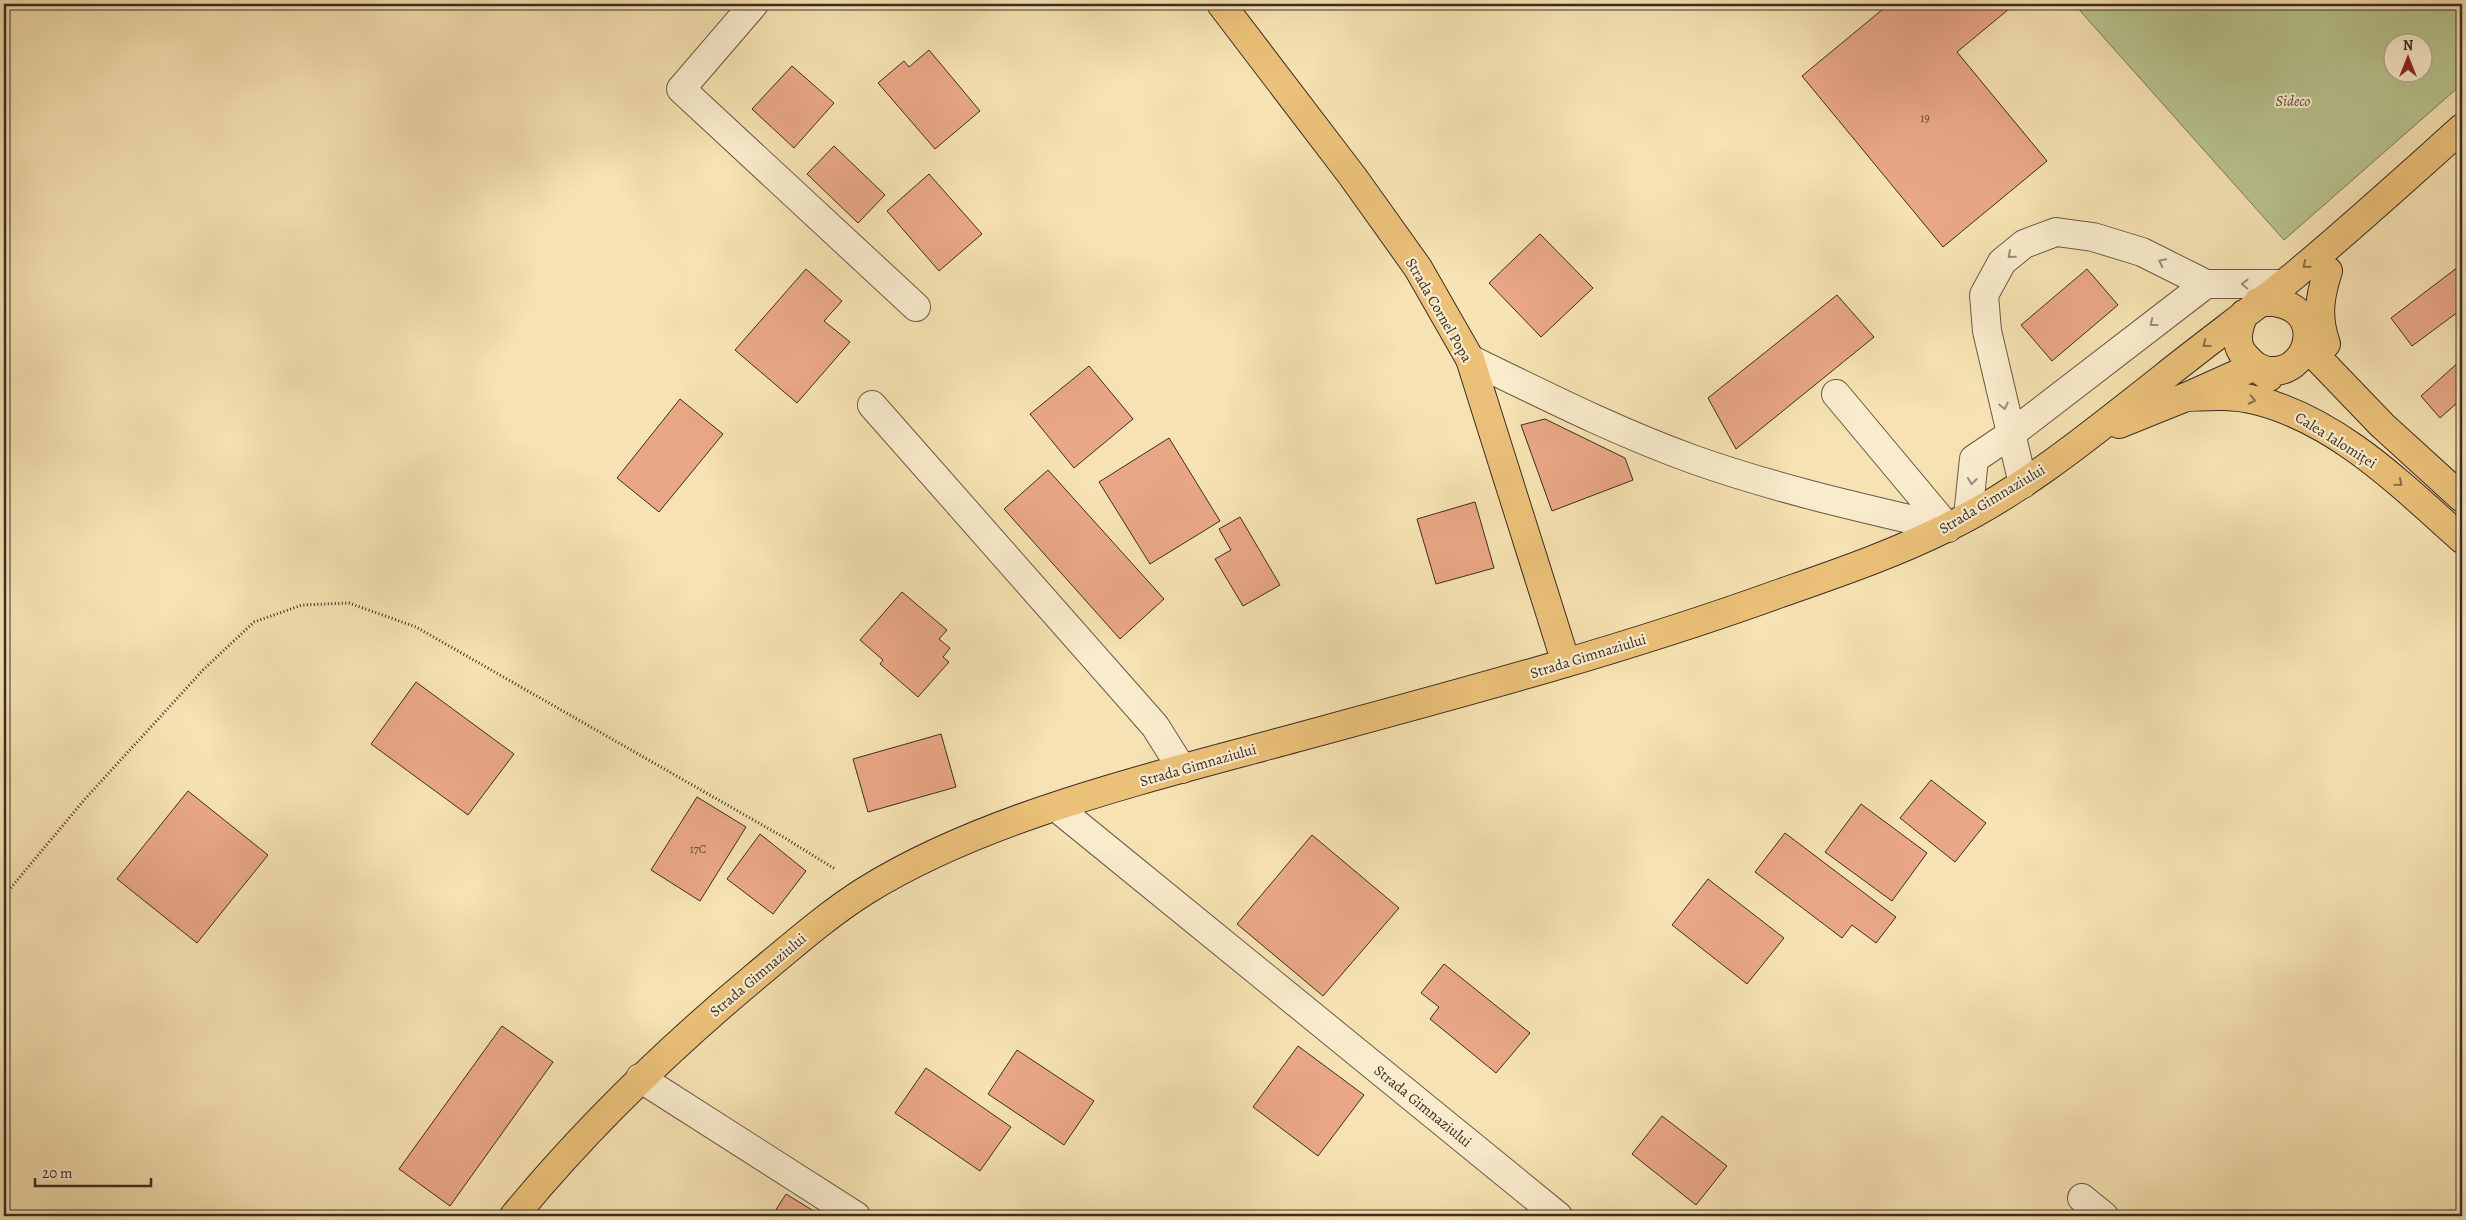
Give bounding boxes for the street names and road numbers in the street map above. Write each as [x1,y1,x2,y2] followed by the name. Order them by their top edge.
[1401,254,1477,366] street label: Strada Cornel Popa
[2291,407,2381,473] street label: Calea Ialomiței
[1935,459,2049,539] street label: Strada Gimnaziului
[1528,629,1648,683] street label: Strada Gimnaziului
[1137,739,1259,791] street label: Strada Gimnaziului
[705,929,811,1021] street label: Strada Gimnaziului
[1370,1060,1476,1152] street label: Strada Gimnaziului

